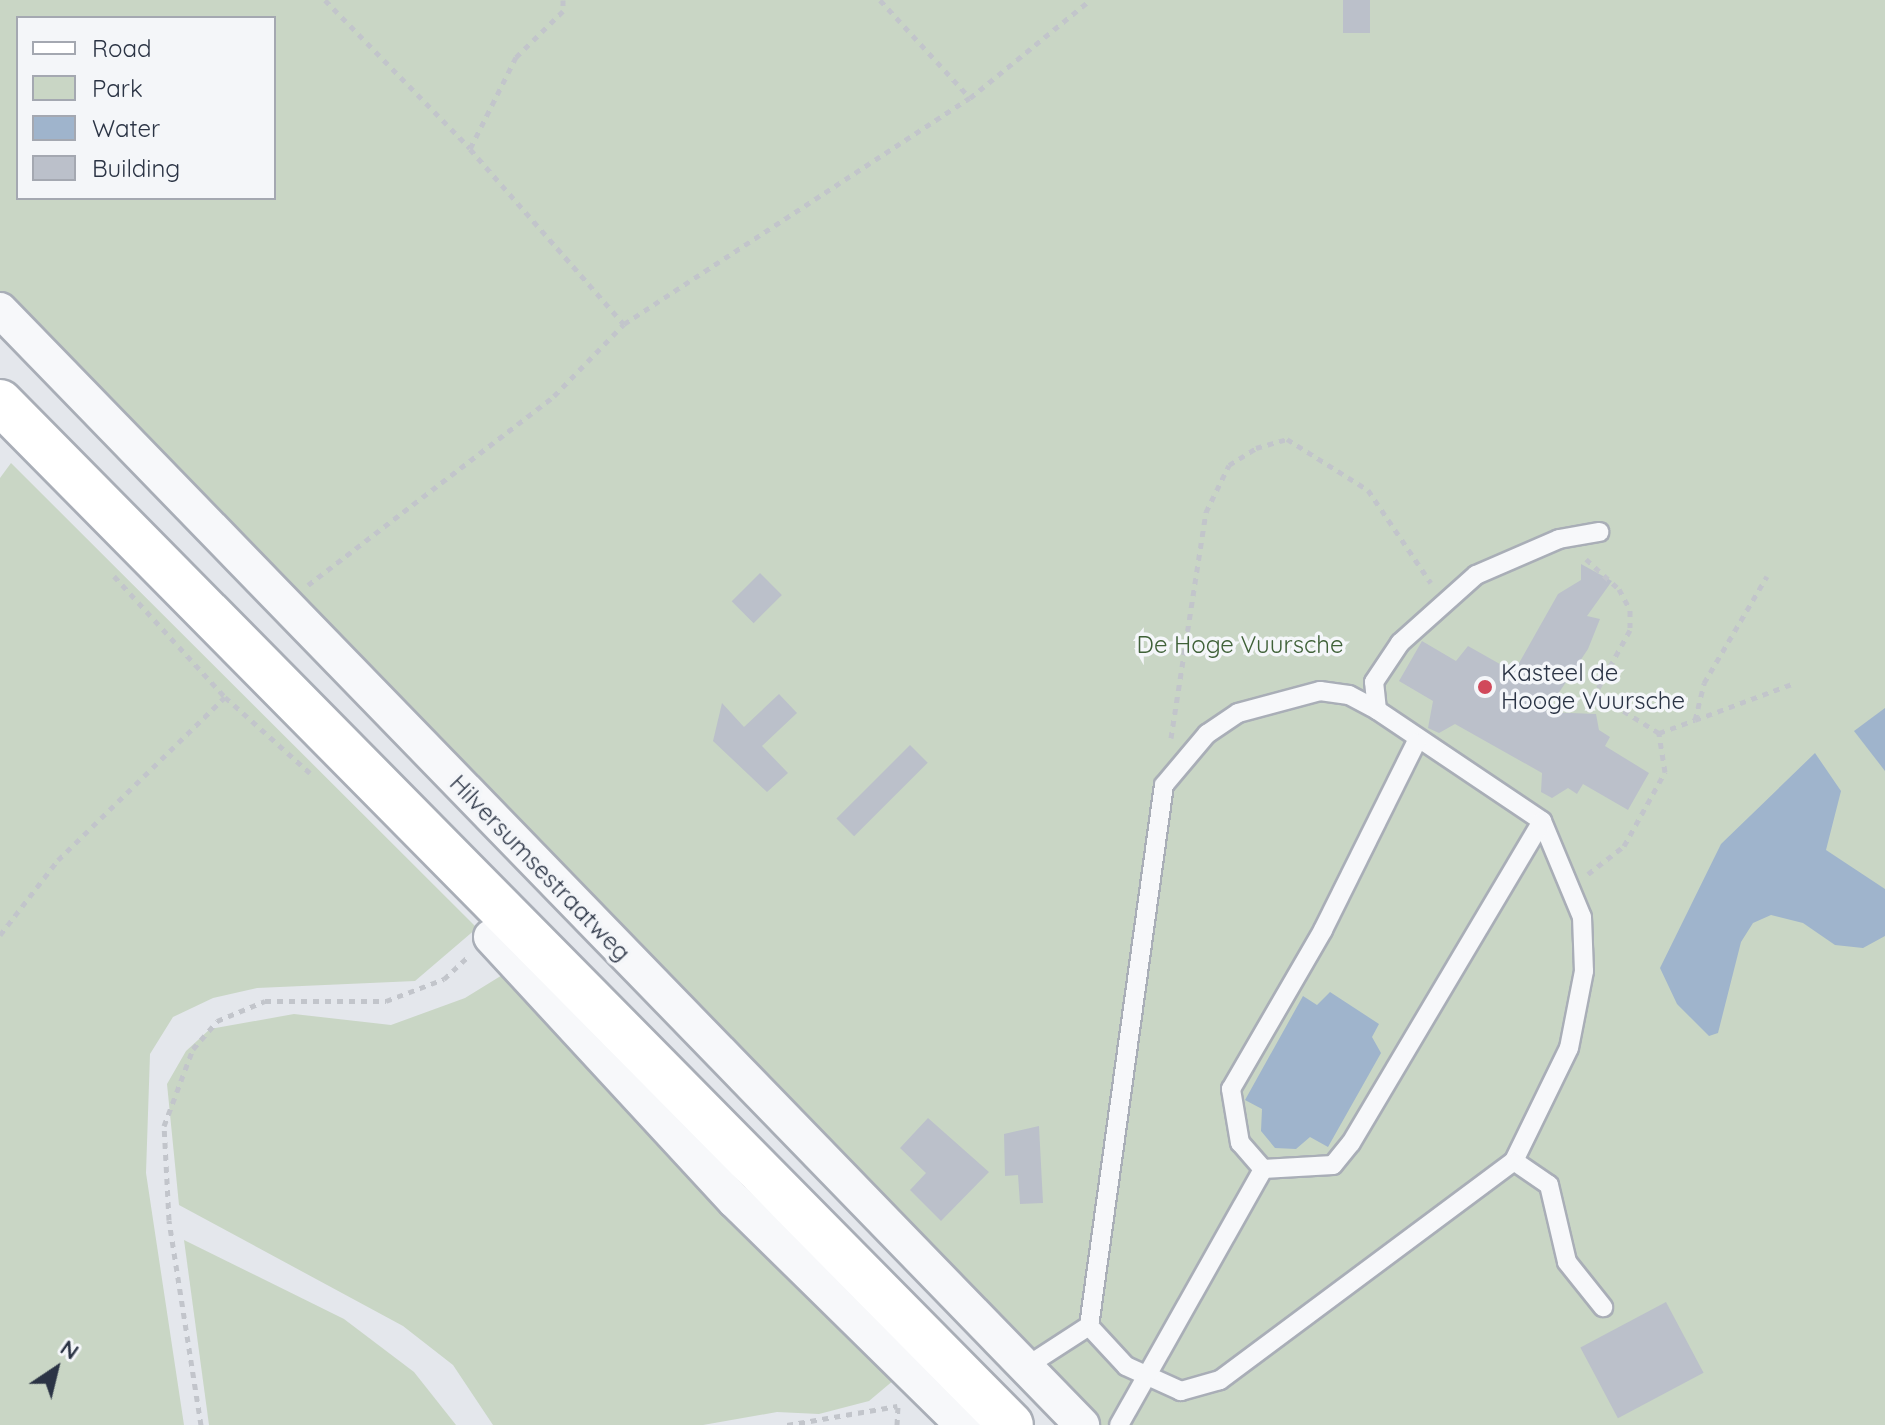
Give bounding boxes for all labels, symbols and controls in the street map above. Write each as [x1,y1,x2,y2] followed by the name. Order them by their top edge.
[16,16,276,200] legend
[92,33,152,63] text: Road
[92,73,143,103] text: Park
[92,113,160,143] text: Water
[92,153,180,183] text: Building
[1136,631,1344,659] park label: De Hoge Vuursche
[1501,659,1685,715] place label: Kasteel de Hooge Vuursche
[1476,678,1494,696] marker: Kasteel de Hooge Vuursche
[444,769,636,967] street label: Hilversumsestraatweg
[16,1329,96,1409] north arrow
[55,1333,84,1365] text: N

